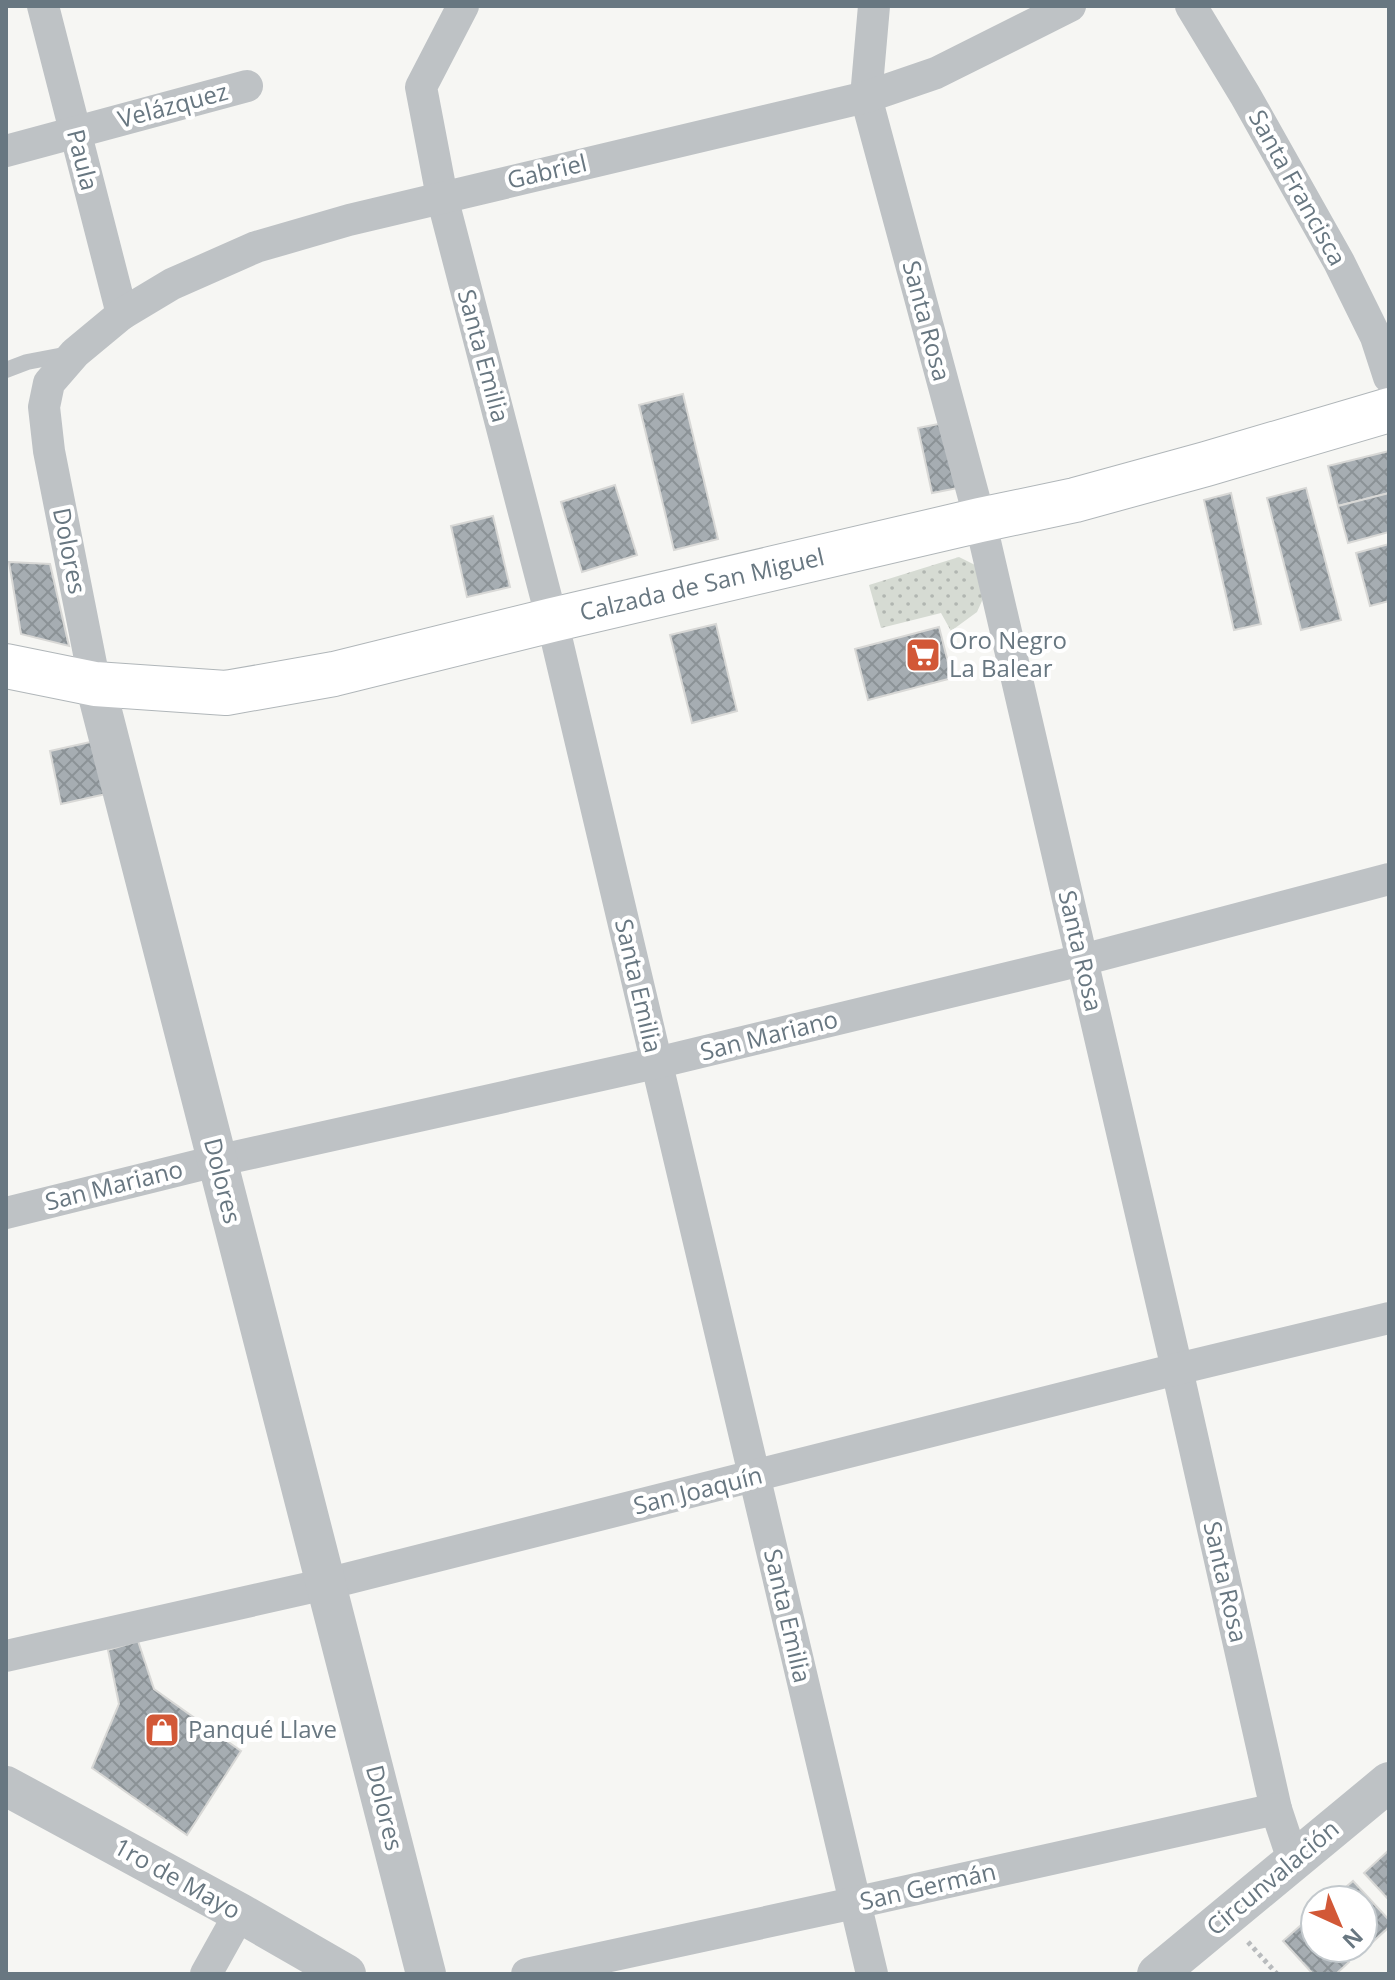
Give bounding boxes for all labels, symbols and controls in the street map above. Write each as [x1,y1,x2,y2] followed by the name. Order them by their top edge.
[114,74,231,135] street label: Velázquez
[1242,103,1355,271] street label: Santa Francisca
[60,126,107,194] street label: Paula
[504,145,590,196] street label: Gabriel
[896,257,959,384] street label: Santa Rosa
[451,285,518,426] street label: Santa Emilia
[46,505,95,597] street label: Dolores
[576,539,827,628] street label: Calzada de San Miguel
[949,623,1067,684] place label: Oro Negro La Balear
[904,636,942,674] supermarket icon: Oro Negro La Balear
[1052,887,1111,1014] street label: Santa Rosa
[608,915,671,1056] street label: Santa Emilia
[696,1002,841,1068] street label: San Mariano
[197,1134,250,1227] street label: Dolores
[41,1152,186,1218] street label: San Mariano
[630,1458,766,1522] street label: San Joaquín
[1197,1518,1256,1645] street label: Santa Rosa
[757,1545,820,1686] street label: Santa Emilia
[143,1711,181,1749] shop icon: Panqué Llave
[188,1712,337,1745] place label: Panqué Llave
[359,1761,412,1854] street label: Dolores
[1199,1812,1345,1942] street label: Circunvalación
[109,1829,247,1926] street label: 1ro de Mayo
[856,1854,999,1917] street label: San Germán
[1299,1884,1379,1964] north arrow
[1337,1922,1370,1956] text: N

